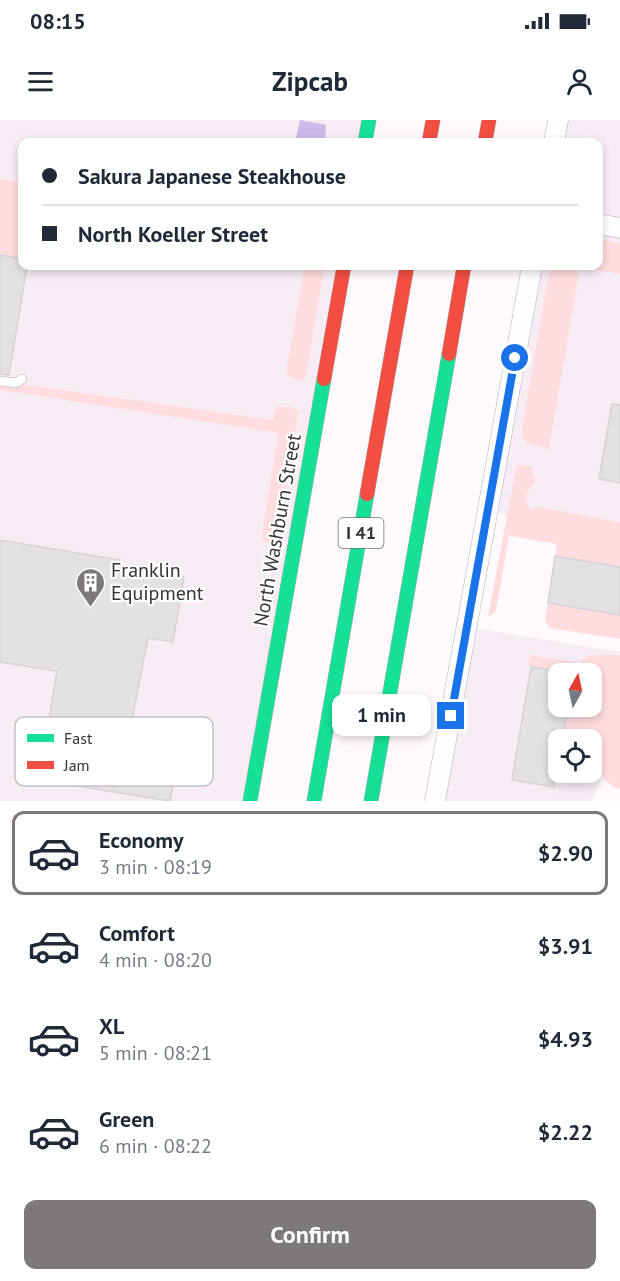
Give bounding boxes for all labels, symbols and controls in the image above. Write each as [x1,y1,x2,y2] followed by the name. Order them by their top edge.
[30,7,86,35] text: 08:15
[272,64,348,98] text: Zipcab
[24,65,57,98] icon: menu
[563,65,596,98] icon: person
[78,162,346,190] text: Sakura Japanese Steakhouse
[78,220,268,248] text: North Koeller Street
[501,344,528,371] route start
[247,432,307,628] street label: North Washburn Street
[338,518,384,548] road number: I 41
[111,557,204,606] place label: Franklin Equipment
[74,566,106,608] building icon: Franklin Equipment
[548,663,602,717] north arrow
[548,663,602,783] map controls
[331,695,430,737] callout: 1 min
[357,702,406,728] text: 1 min
[437,702,464,729] route end
[15,717,213,786] legend
[64,728,93,748] text: Fast
[548,729,602,783] button: locate
[63,755,90,775] text: Jam
[27,826,81,880] icon: car
[99,826,183,854] text: Economy
[538,839,593,867] text: $2.90
[99,854,212,880] text: 3 min · 08:19
[27,919,81,973] icon: car
[99,919,175,947] text: Comfort
[538,932,593,960] text: $3.91
[99,947,212,973] text: 4 min · 08:20
[27,1012,81,1066] icon: car
[99,1012,124,1040] text: XL
[538,1025,593,1053] text: $4.93
[99,1040,212,1066] text: 5 min · 08:21
[27,1105,81,1159] icon: car
[99,1105,154,1133] text: Green
[538,1118,593,1146] text: $2.22
[99,1133,212,1159] text: 6 min · 08:22
[24,1200,596,1269] button: Confirm

